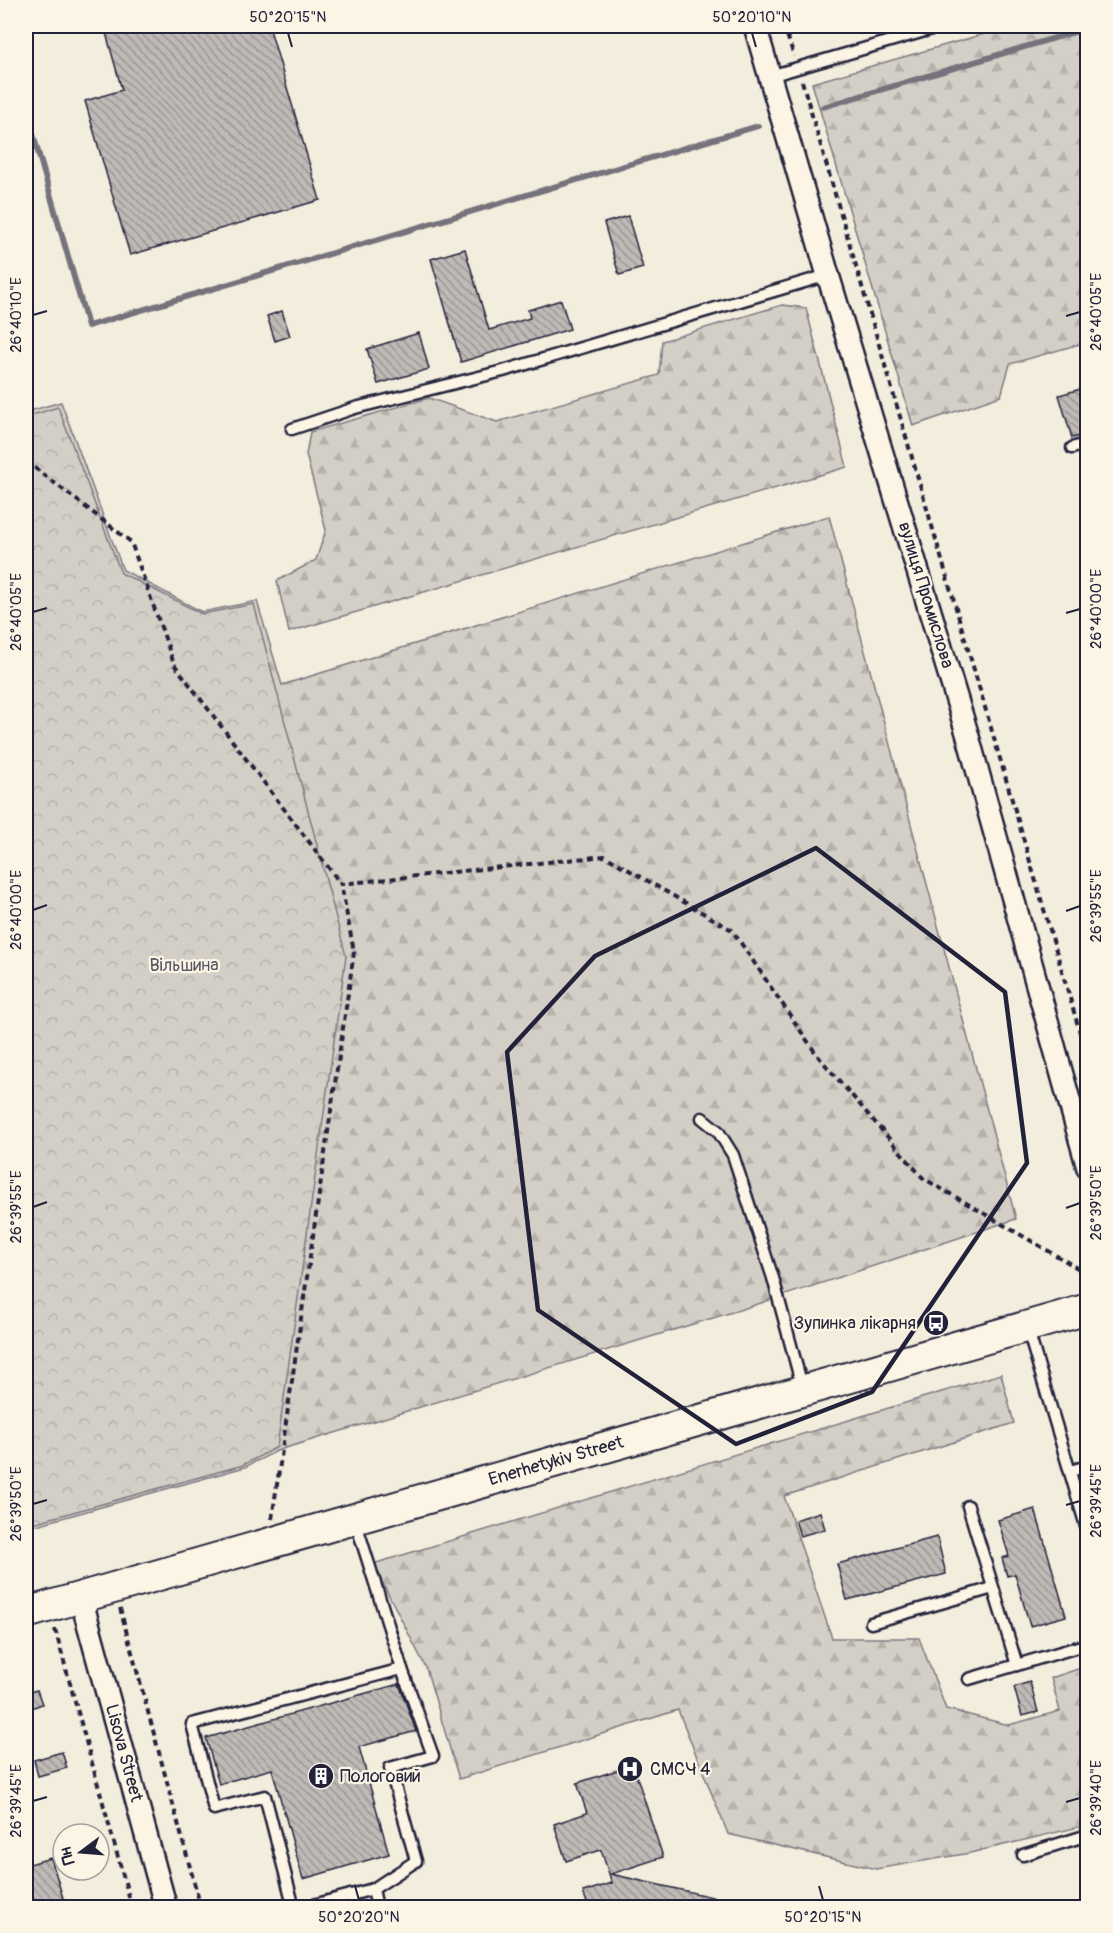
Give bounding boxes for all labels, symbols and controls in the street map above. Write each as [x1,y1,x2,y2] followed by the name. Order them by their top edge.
[250,8,326,27] text: 50°20'15"N
[713,8,791,27] text: 50°20'10"N
[1087,273,1106,351] text: 26°40'05"E
[7,277,26,353] text: 26°40'10"E
[893,519,959,671] street label: вулиця Промислова
[1087,569,1106,649] text: 26°40'00"E
[7,573,26,651] text: 26°40'05"E
[1087,869,1106,942] text: 26°39'55"E
[7,870,26,950] text: 26°40'00"E
[149,954,219,977] park label: Вільшина
[1087,1165,1106,1241] text: 26°39'50"E
[7,1170,26,1243] text: 26°39'55"E
[921,1308,951,1338] bus stop icon: Зупинка лікарня
[794,1312,916,1335] place label: Зупинка лікарня
[486,1431,627,1491] street label: Enerhetykiv Street
[1087,1464,1106,1538] text: 26°39'45"E
[7,1466,26,1542] text: 26°39'50"E
[100,1702,148,1805] street label: Lisova Street
[615,1754,645,1784] hospital icon: СМСЧ 4
[650,1758,711,1781] place label: СМСЧ 4
[1087,1760,1106,1836] text: 26°39'40"E
[306,1761,336,1791] building icon: Пологовий
[7,1764,26,1838] text: 26°39'45"E
[340,1765,421,1788] place label: Пологовий
[51,1822,111,1882] north arrow
[56,1845,80,1867] text: Пн
[318,1908,400,1927] text: 50°20'20"N
[785,1908,861,1927] text: 50°20'15"N

